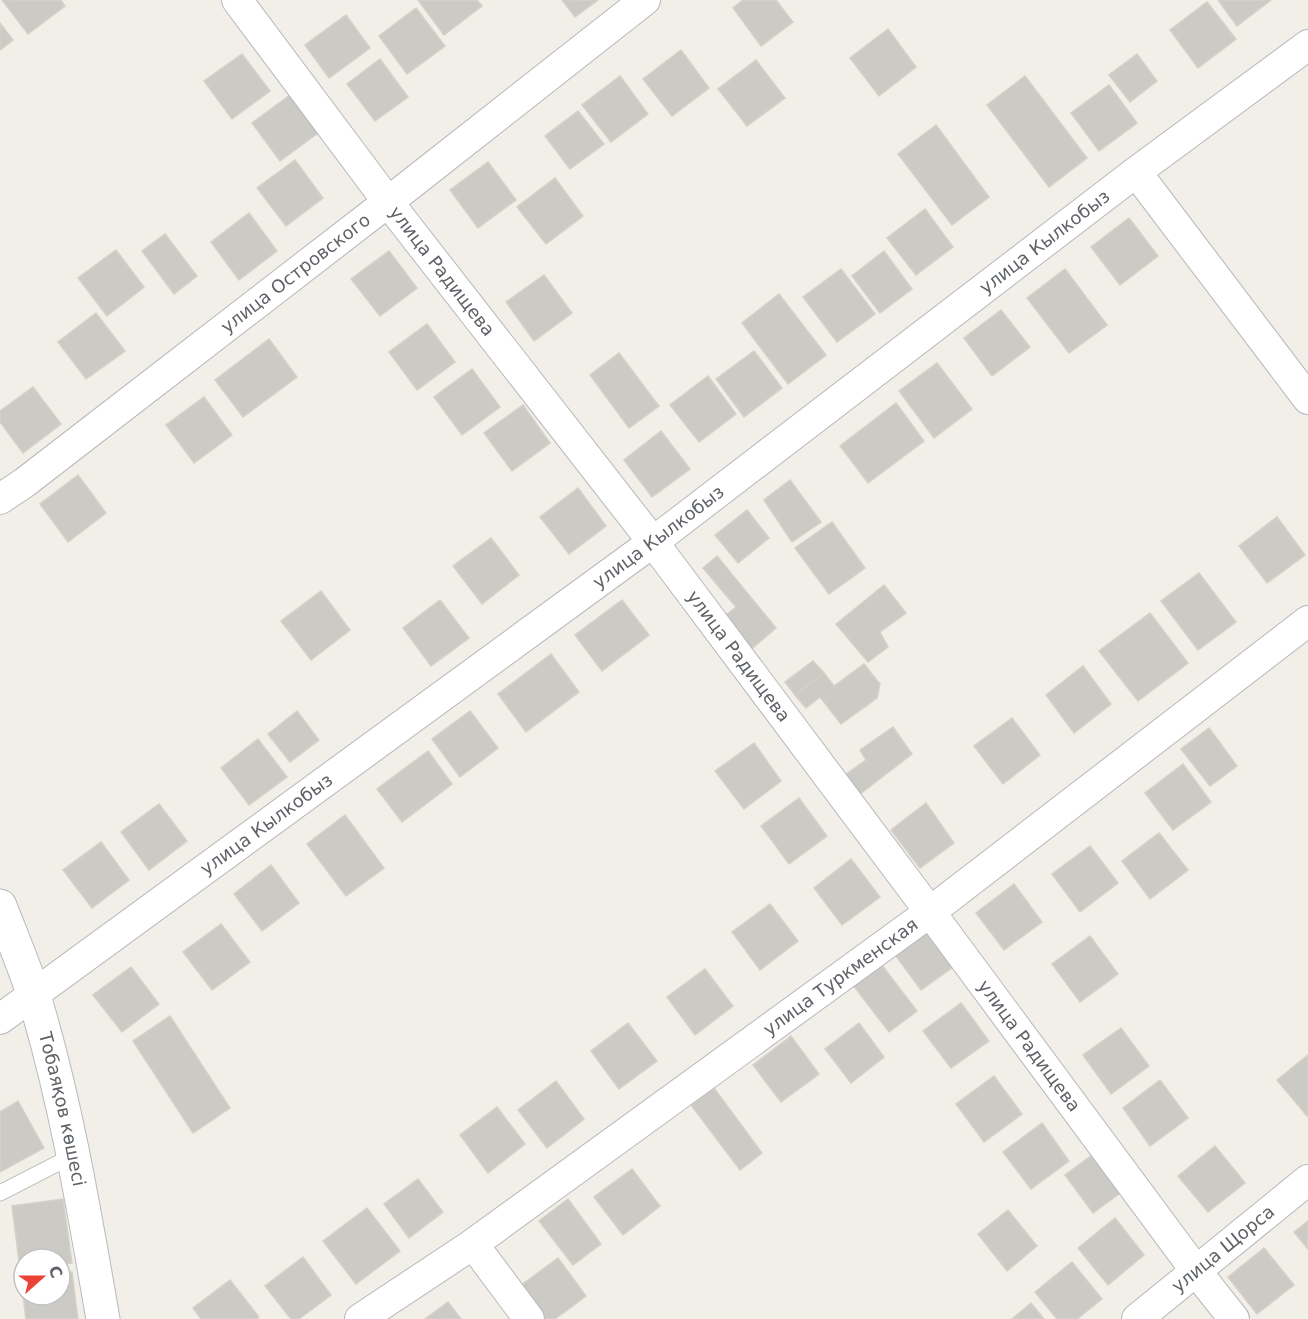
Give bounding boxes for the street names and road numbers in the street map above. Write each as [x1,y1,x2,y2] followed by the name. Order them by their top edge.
[975,185,1114,298] street label: улица Кылкобыз
[385,202,499,340] street label: улица Радищева
[217,209,374,337] street label: улица Островского
[589,481,728,592] street label: улица Кылкобыз
[683,586,795,726] street label: улица Радищева
[196,769,336,879] street label: улица Кылкобыз
[759,913,922,1040] street label: улица Туркменская
[974,976,1085,1115] street label: улица Радищева
[35,1029,90,1188] street label: Тобаяқов көшесі
[1167,1201,1278,1296] street label: улица Щорса

